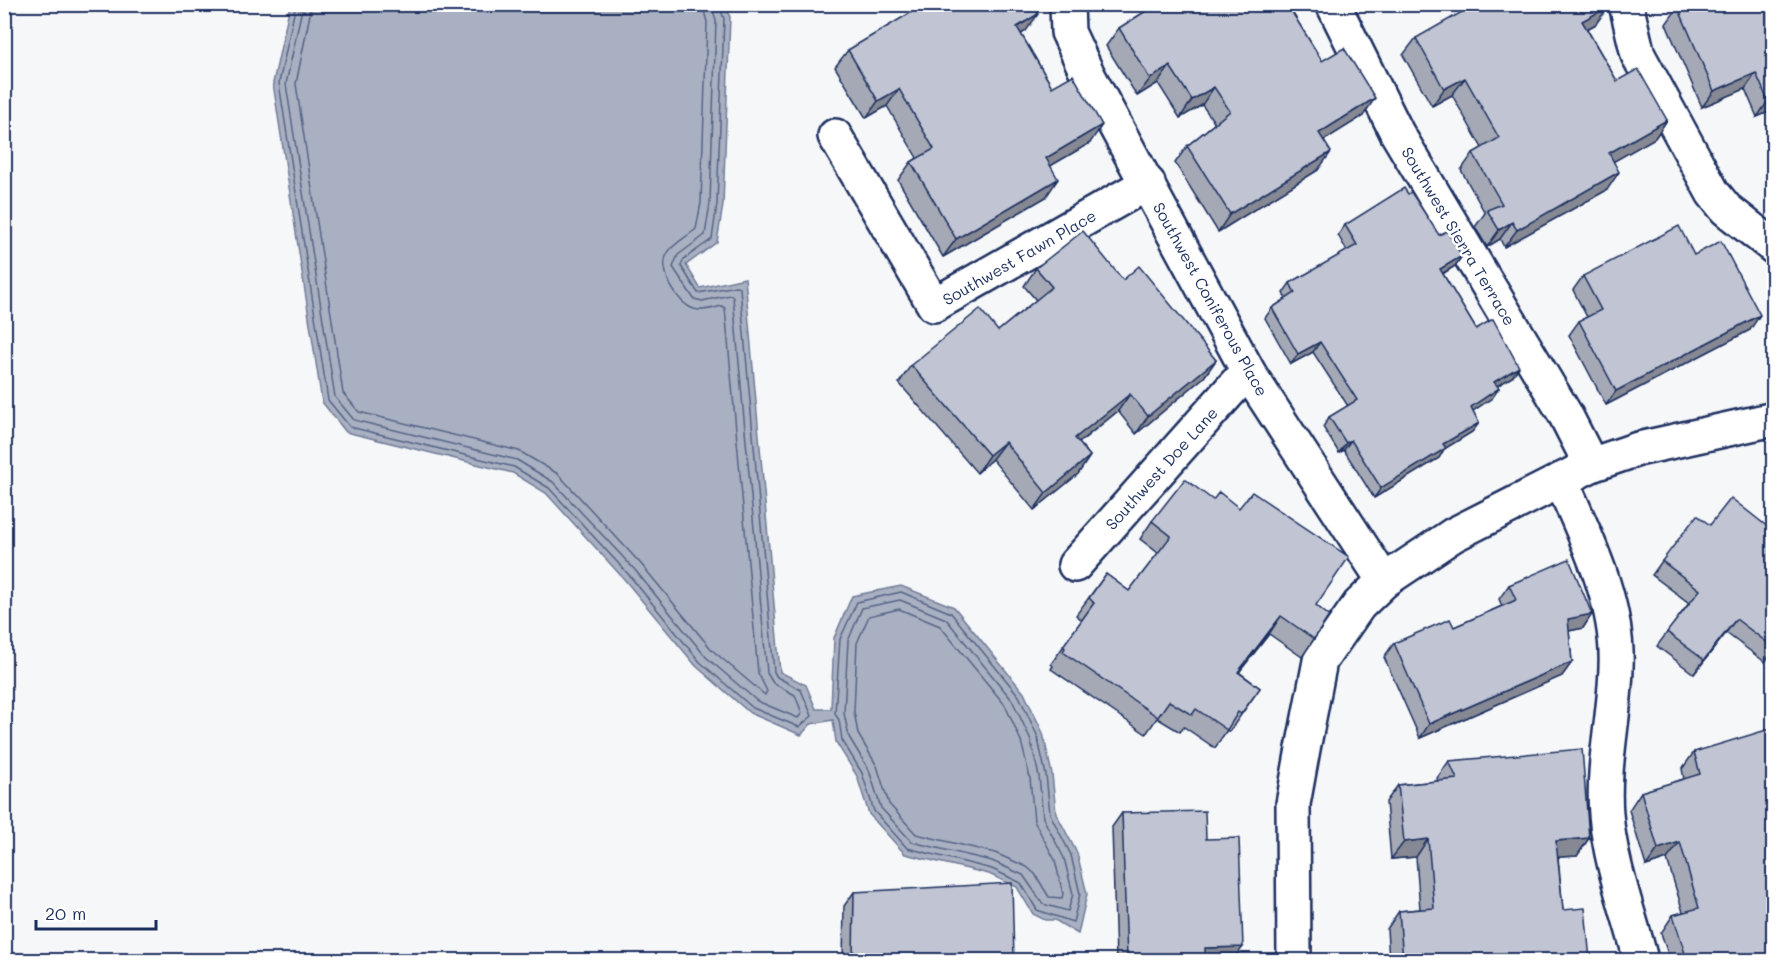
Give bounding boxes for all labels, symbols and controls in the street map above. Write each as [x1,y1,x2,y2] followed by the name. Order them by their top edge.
[1397,143,1521,329] street label: Southwest Sierra Terrace
[1149,198,1273,400] street label: Southwest Coniferous Place
[938,204,1100,310] street label: Southwest Fawn Place
[1100,402,1222,534] street label: Southwest Doe Lane
[36,893,156,931] scale bar
[45,901,86,925] text: 20 m

